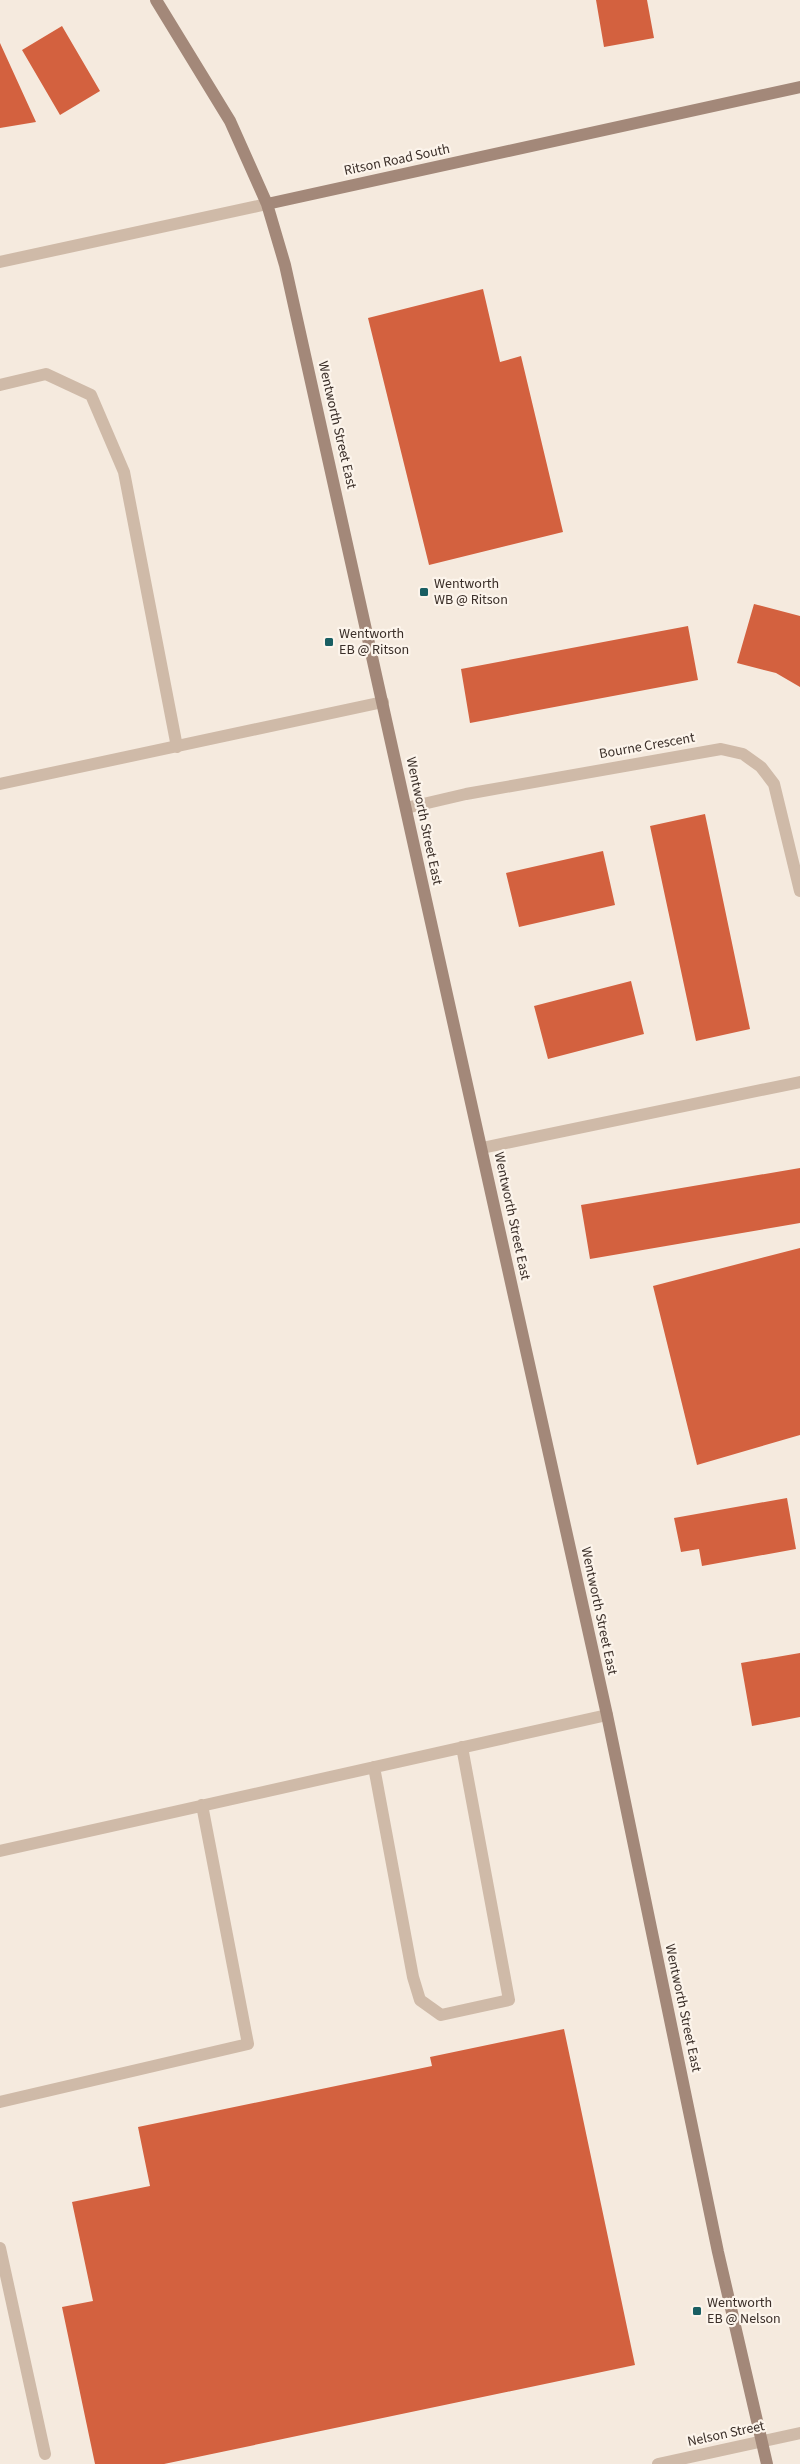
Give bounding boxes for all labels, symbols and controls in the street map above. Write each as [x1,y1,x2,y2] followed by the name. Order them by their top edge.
[342,139,452,181] street label: Ritson Road South
[313,359,361,491] street label: Wentworth Street East
[434,574,508,610] place label: Wentworth WB @ Ritson
[418,586,430,598] marker: Wentworth WB @ Ritson
[339,624,409,660] place label: Wentworth EB @ Ritson
[323,636,335,648] marker: Wentworth EB @ Ritson
[598,728,697,764] street label: Bourne Crescent
[401,755,447,887] street label: Wentworth Street East
[489,1150,535,1282] street label: Wentworth Street East
[576,1545,622,1677] street label: Wentworth Street East
[660,1942,706,2074] street label: Wentworth Street East
[707,2293,781,2329] place label: Wentworth EB @ Nelson
[691,2305,703,2317] marker: Wentworth EB @ Nelson
[685,2416,767,2452] street label: Nelson Street

